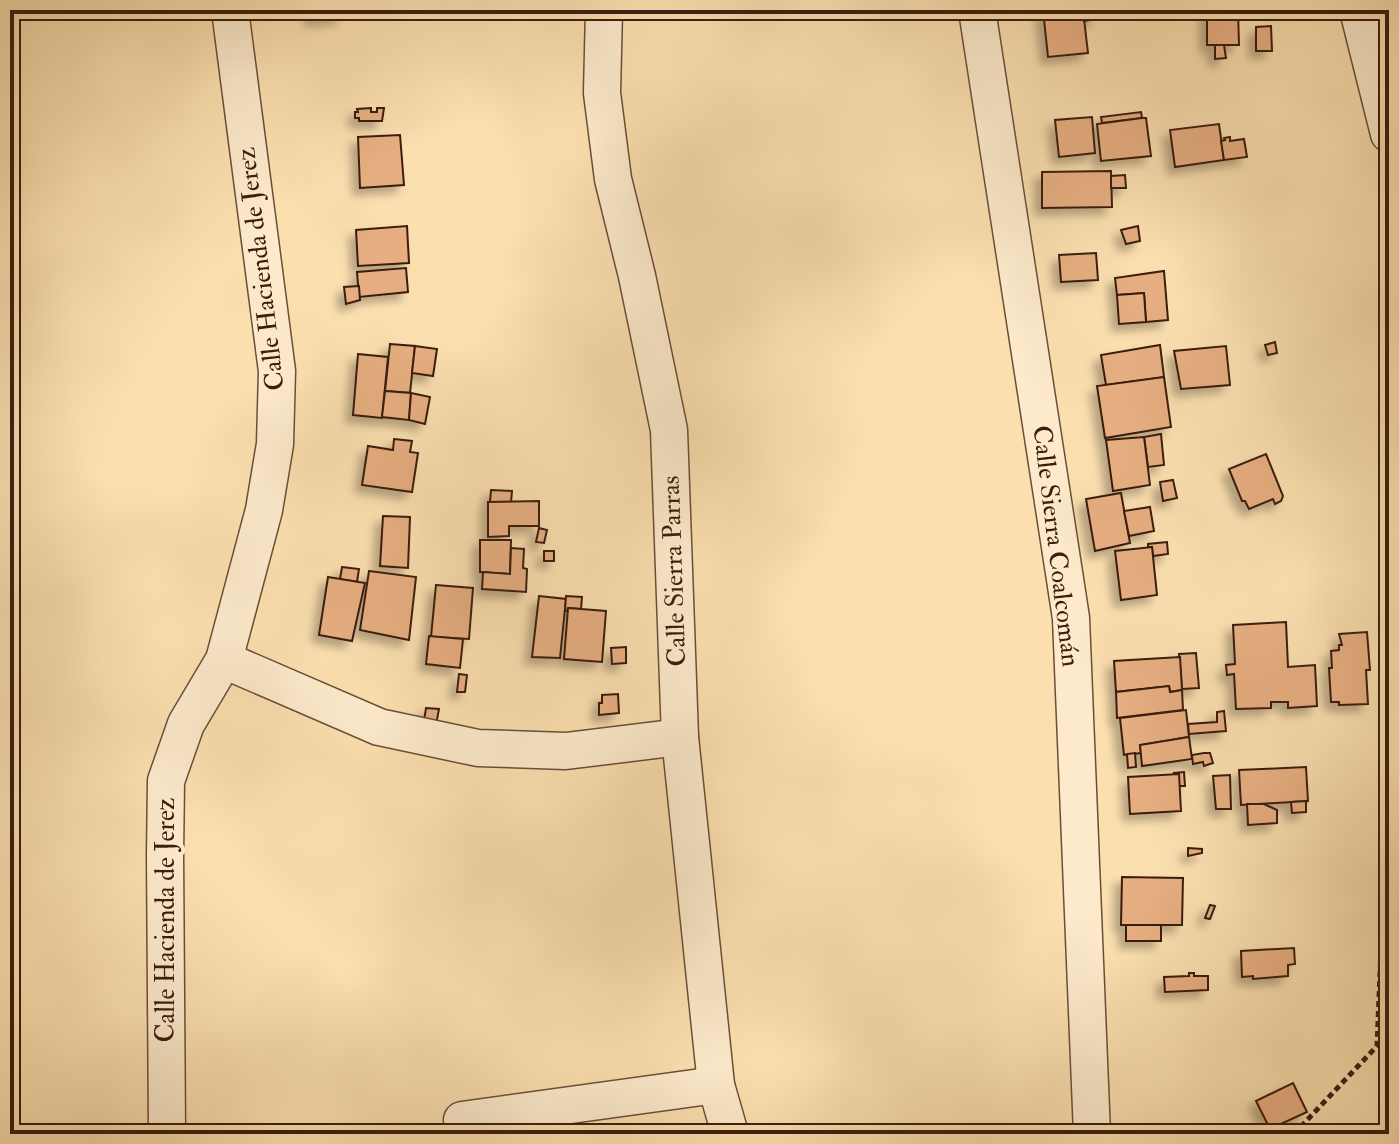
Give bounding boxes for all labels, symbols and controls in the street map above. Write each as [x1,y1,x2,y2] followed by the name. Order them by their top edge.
[230,145,292,392] street label: Calle Hacienda de Jerez
[1025,424,1087,668] street label: Calle Sierra Coalcomán
[655,475,693,667] street label: Calle Sierra Parras
[150,797,182,1042] street label: Calle Hacienda de Jerez

